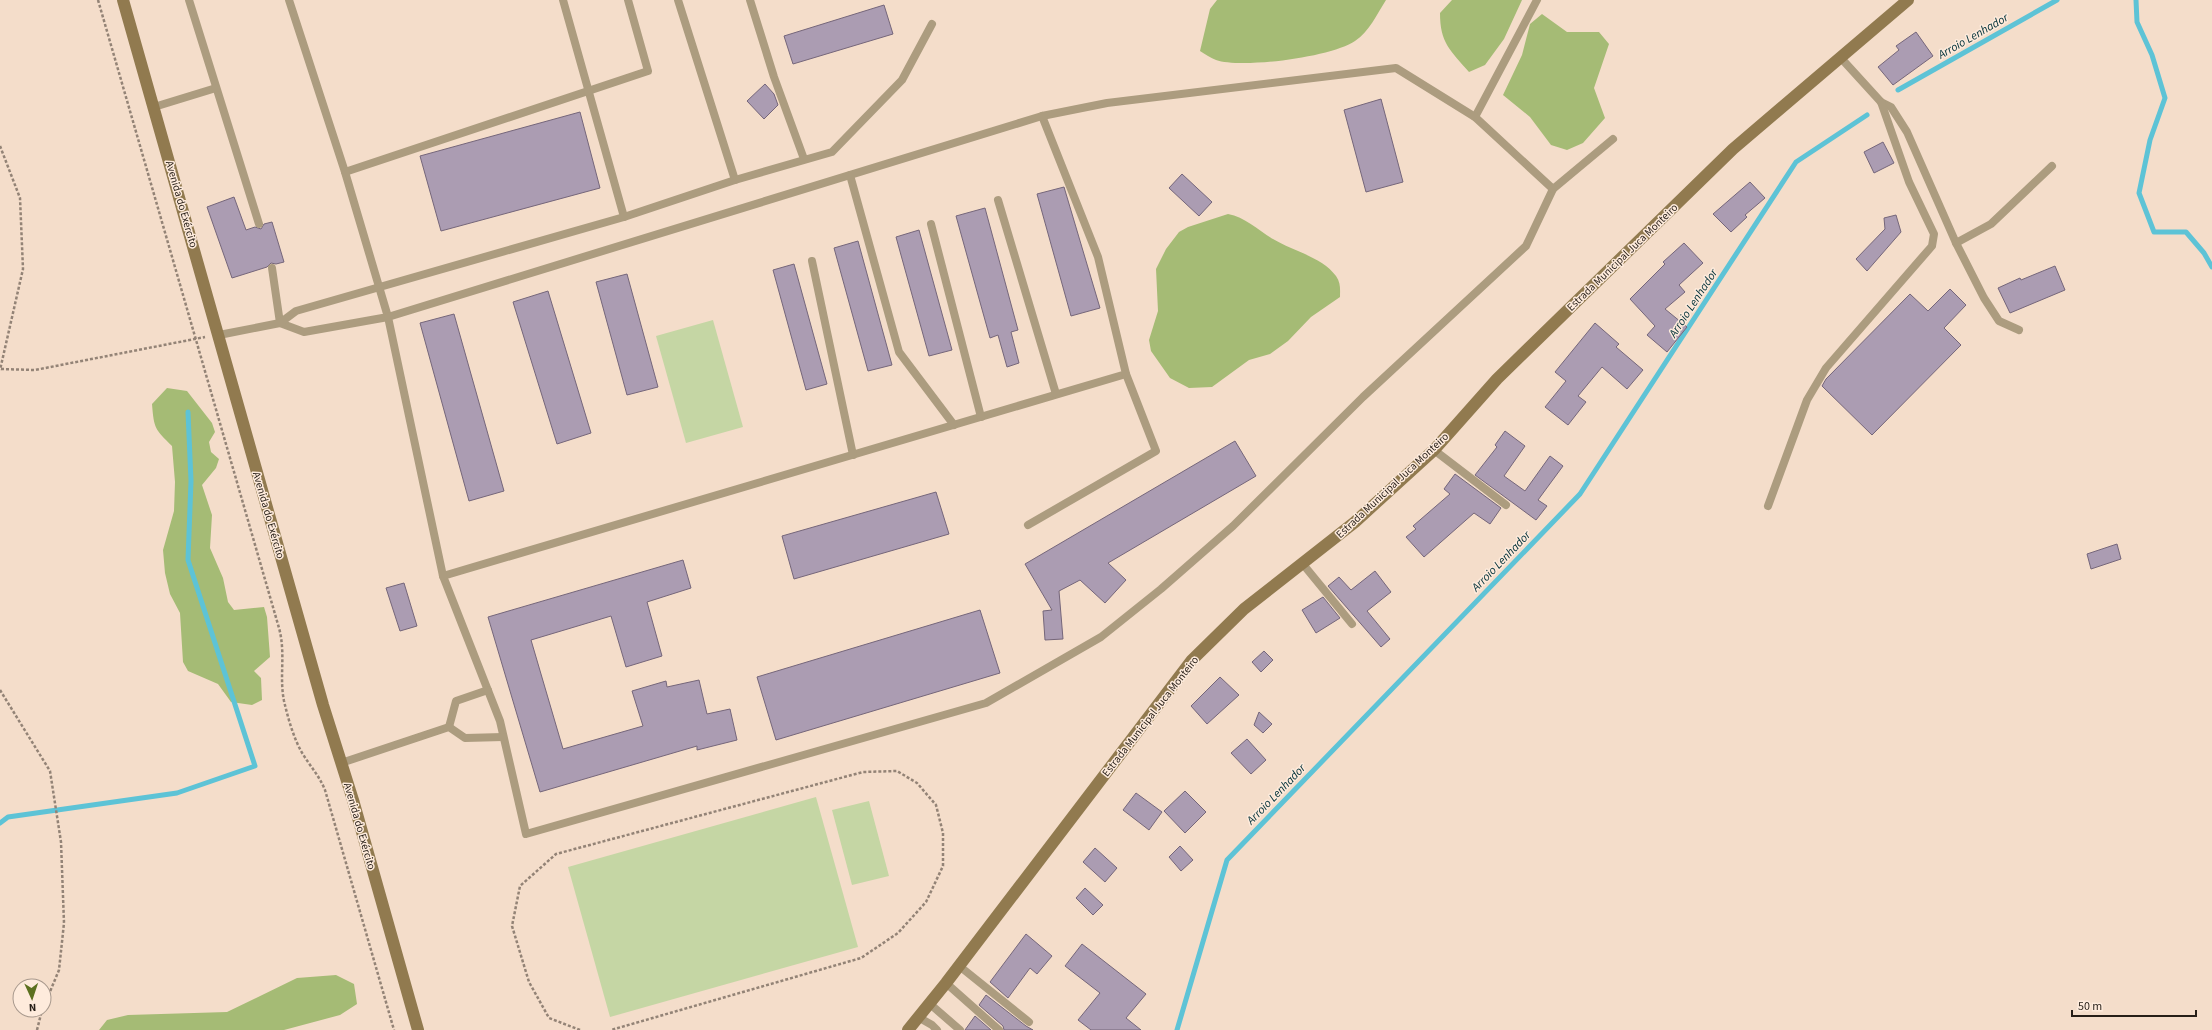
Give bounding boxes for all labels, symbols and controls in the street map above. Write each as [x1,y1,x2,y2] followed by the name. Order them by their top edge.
[1934,9,2012,64] water label: Arroio Lenhador
[162,159,201,249] street label: Avenida do Exército
[1564,200,1681,315] street label: Estrada Municipal Juca Monteiro
[1664,265,1722,342] water label: Arroio Lenhador
[1333,429,1452,542] street label: Estrada Municipal Juca Monteiro
[249,470,288,560] street label: Avenida do Exército
[1467,527,1535,596] water label: Arroio Lenhador
[1099,653,1202,780] street label: Estrada Municipal Juca Monteiro
[1242,760,1310,829] water label: Arroio Lenhador
[340,781,379,871] street label: Avenida do Exército
[12,978,52,1018] north arrow
[2072,992,2196,1018] scale bar
[2078,998,2102,1015] text: 50 m
[28,1000,37,1015] text: N

